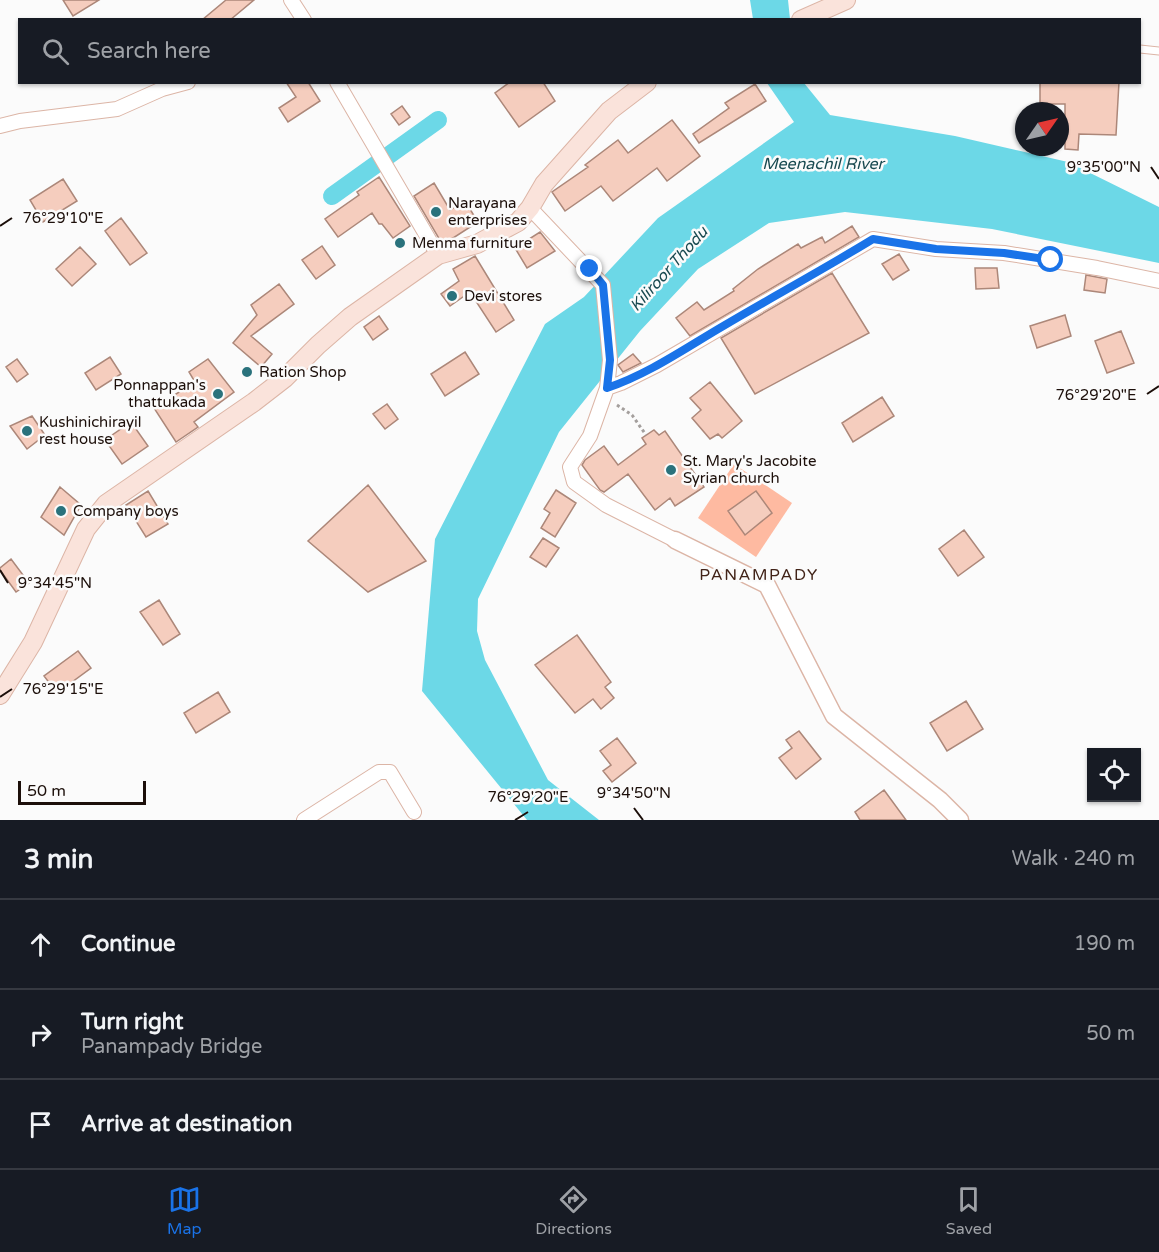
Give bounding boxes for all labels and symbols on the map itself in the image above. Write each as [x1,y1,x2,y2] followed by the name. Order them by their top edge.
[1015,102,1069,156] north arrow
[762,154,886,174] water label: Meenachil River
[1067,158,1141,176] text: 9°35'00"N
[448,194,527,229] place label: Narayana enterprises
[429,205,443,219] marker: Narayana enterprises
[22,209,104,227] text: 76°29'10"E
[626,222,713,316] water label: Kiliroor Thodu
[412,234,532,252] place label: Menma furniture
[393,236,407,250] marker: Menma furniture
[1037,246,1063,272] route start
[576,255,602,281] route end
[464,287,542,305] place label: Devi stores
[445,289,459,303] marker: Devi stores
[259,363,346,381] place label: Ration Shop
[240,365,254,379] marker: Ration Shop
[113,376,206,411] place label: Ponnappan's thattukada
[1055,386,1137,404] text: 76°29'20"E
[211,387,225,401] marker: Ponnappan's thattukada
[39,413,142,448] place label: Kushinichirayil rest house
[20,424,34,438] marker: Kushinichirayil rest house
[683,452,816,487] place label: St. Mary's Jacobite Syrian church
[664,463,678,477] marker: St. Mary's Jacobite Syrian church
[73,502,179,520] place label: Company boys
[54,504,68,518] marker: Company boys
[699,565,819,585] district label: PANAMPADY
[18,574,92,592] text: 9°34'45"N
[22,680,104,698] text: 76°29'15"E
[18,778,146,806] scale bar
[597,784,671,802] text: 9°34'50"N
[487,788,569,806] text: 76°29'20"E

